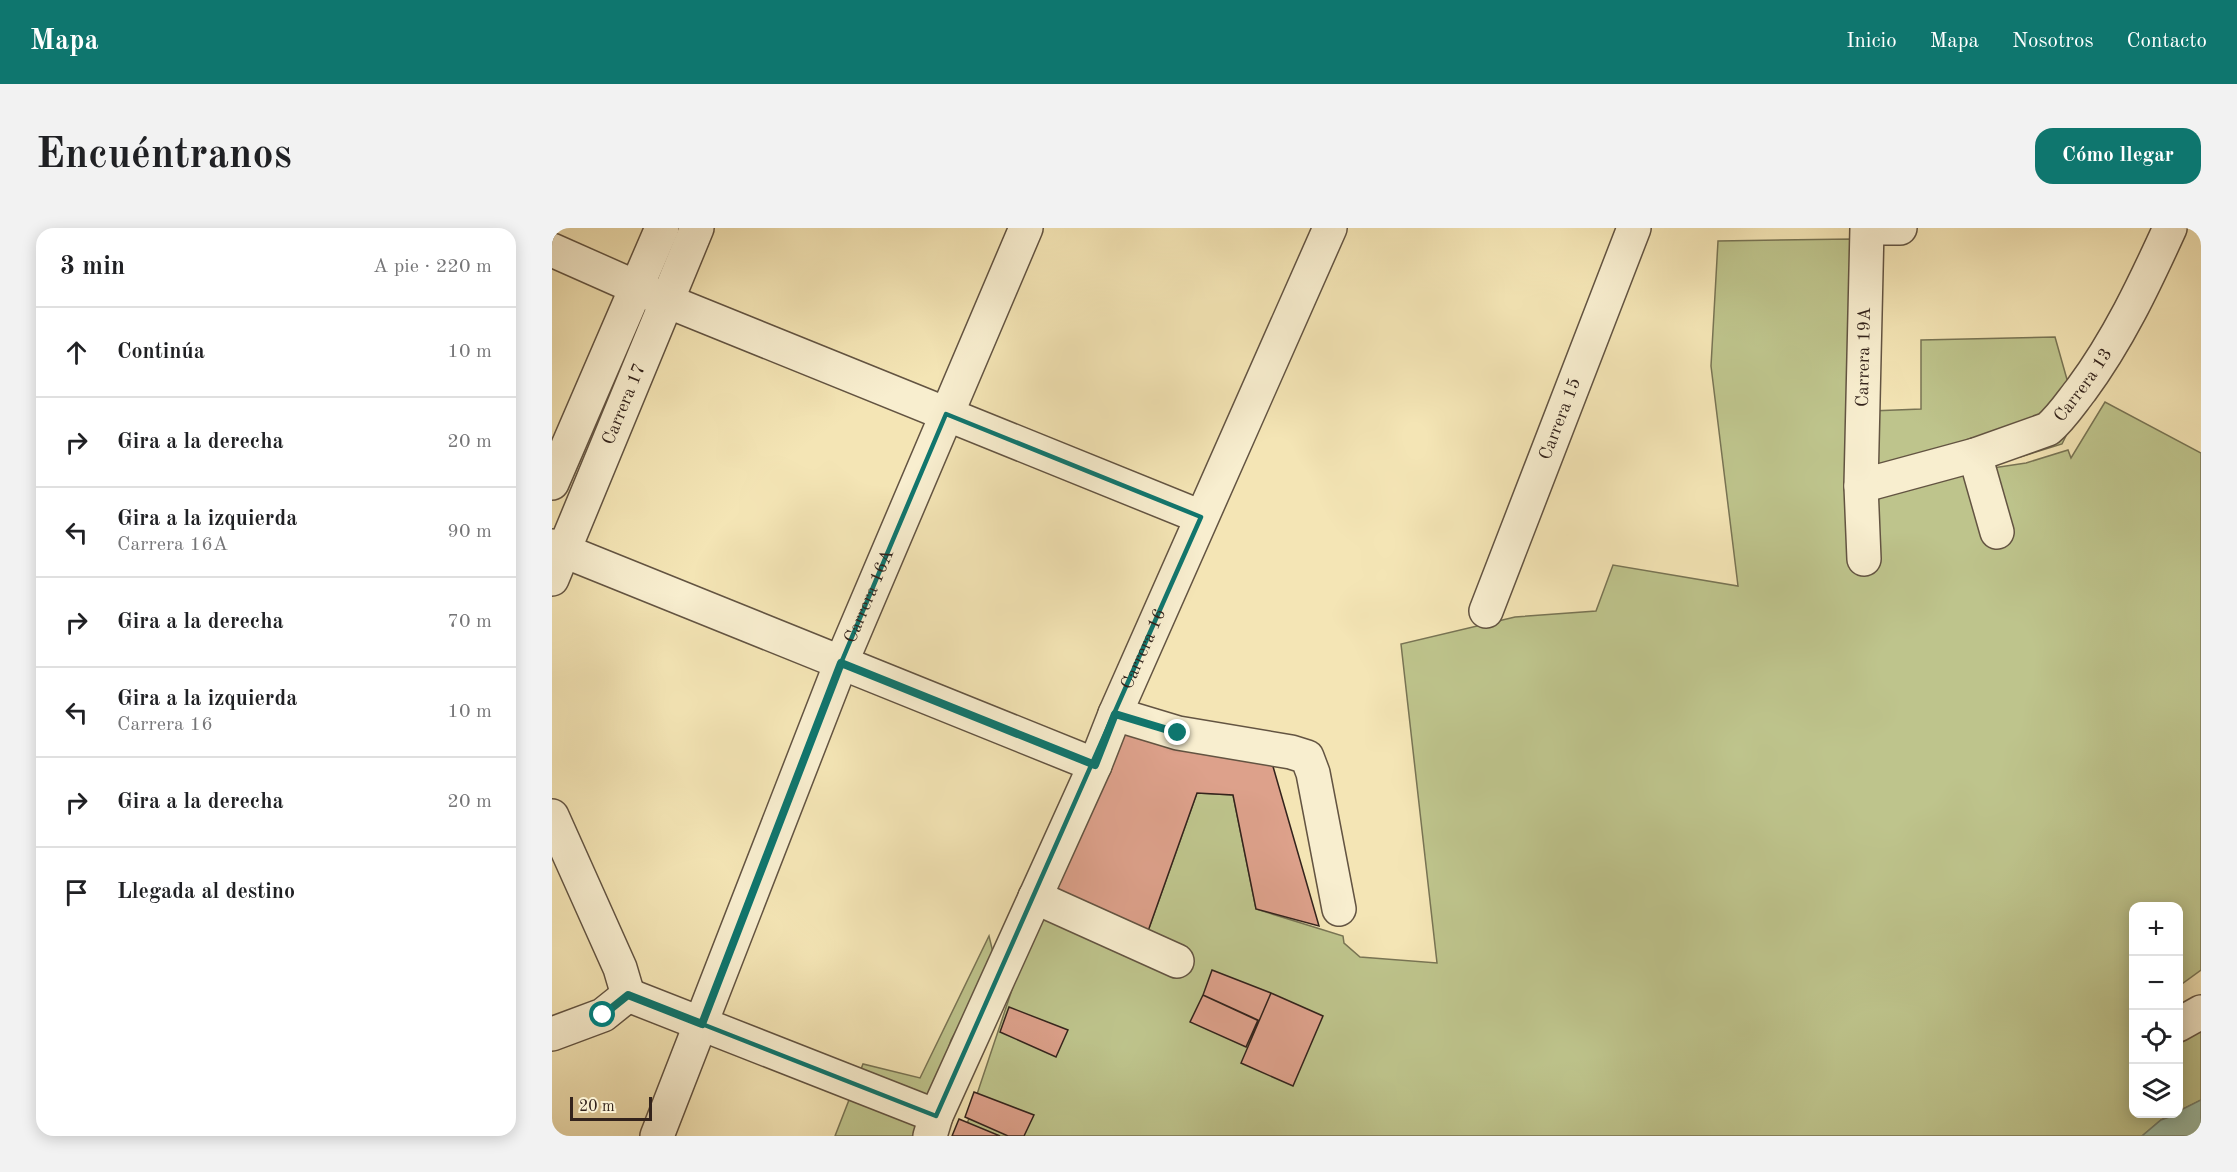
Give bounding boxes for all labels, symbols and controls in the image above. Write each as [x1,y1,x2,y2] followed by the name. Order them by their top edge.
[30,28,99,56] text: Mapa
[1846,31,1897,52] text: Inicio
[1930,31,1979,52] text: Mapa
[2012,31,2094,52] text: Nosotros
[2127,31,2207,52] text: Contacto
[2035,128,2201,184] button: Cómo llegar
[36,135,292,177] text: Encuéntranos
[60,254,125,280] text: 3 min
[373,257,492,277] text: A pie · 220 m
[1854,307,1874,407] street label: Carrera 19A
[60,336,93,369] icon: ahead
[117,341,205,363] text: Continúa
[447,342,492,362] text: 10 m
[2051,345,2116,426] street label: Carrera 13
[599,361,649,448] street label: Carrera 17
[1536,375,1584,462] street label: Carrera 15
[60,426,93,459] icon: right
[117,431,284,453] text: Gira a la derecha
[447,432,492,452] text: 20 m
[117,508,297,530] text: Gira a la izquierda
[60,516,93,549] icon: left
[447,522,492,542] text: 90 m
[117,535,228,555] text: Carrera 16A
[842,547,897,646] street label: Carrera 16A
[60,606,93,639] icon: right
[1118,606,1169,692] street label: Carrera 16
[117,611,284,633] text: Gira a la derecha
[447,612,492,632] text: 70 m
[117,688,297,710] text: Gira a la izquierda
[60,696,93,729] icon: left
[447,702,492,722] text: 10 m
[117,715,213,735] text: Carrera 16
[1164,719,1190,745] route end
[60,786,93,819] icon: right
[117,791,284,813] text: Gira a la derecha
[447,792,492,812] text: 20 m
[60,876,93,909] icon: arrive
[117,881,295,903] text: Llegada al destino
[2129,902,2183,1118] map controls
[2129,902,2183,956] button: +
[2129,956,2183,1010] button: −
[589,1001,615,1027] route start
[2129,1010,2183,1064] button: locate
[2129,1064,2183,1118] button: layers
[570,1094,652,1122] scale bar
[579,1099,615,1115] text: 20 m

